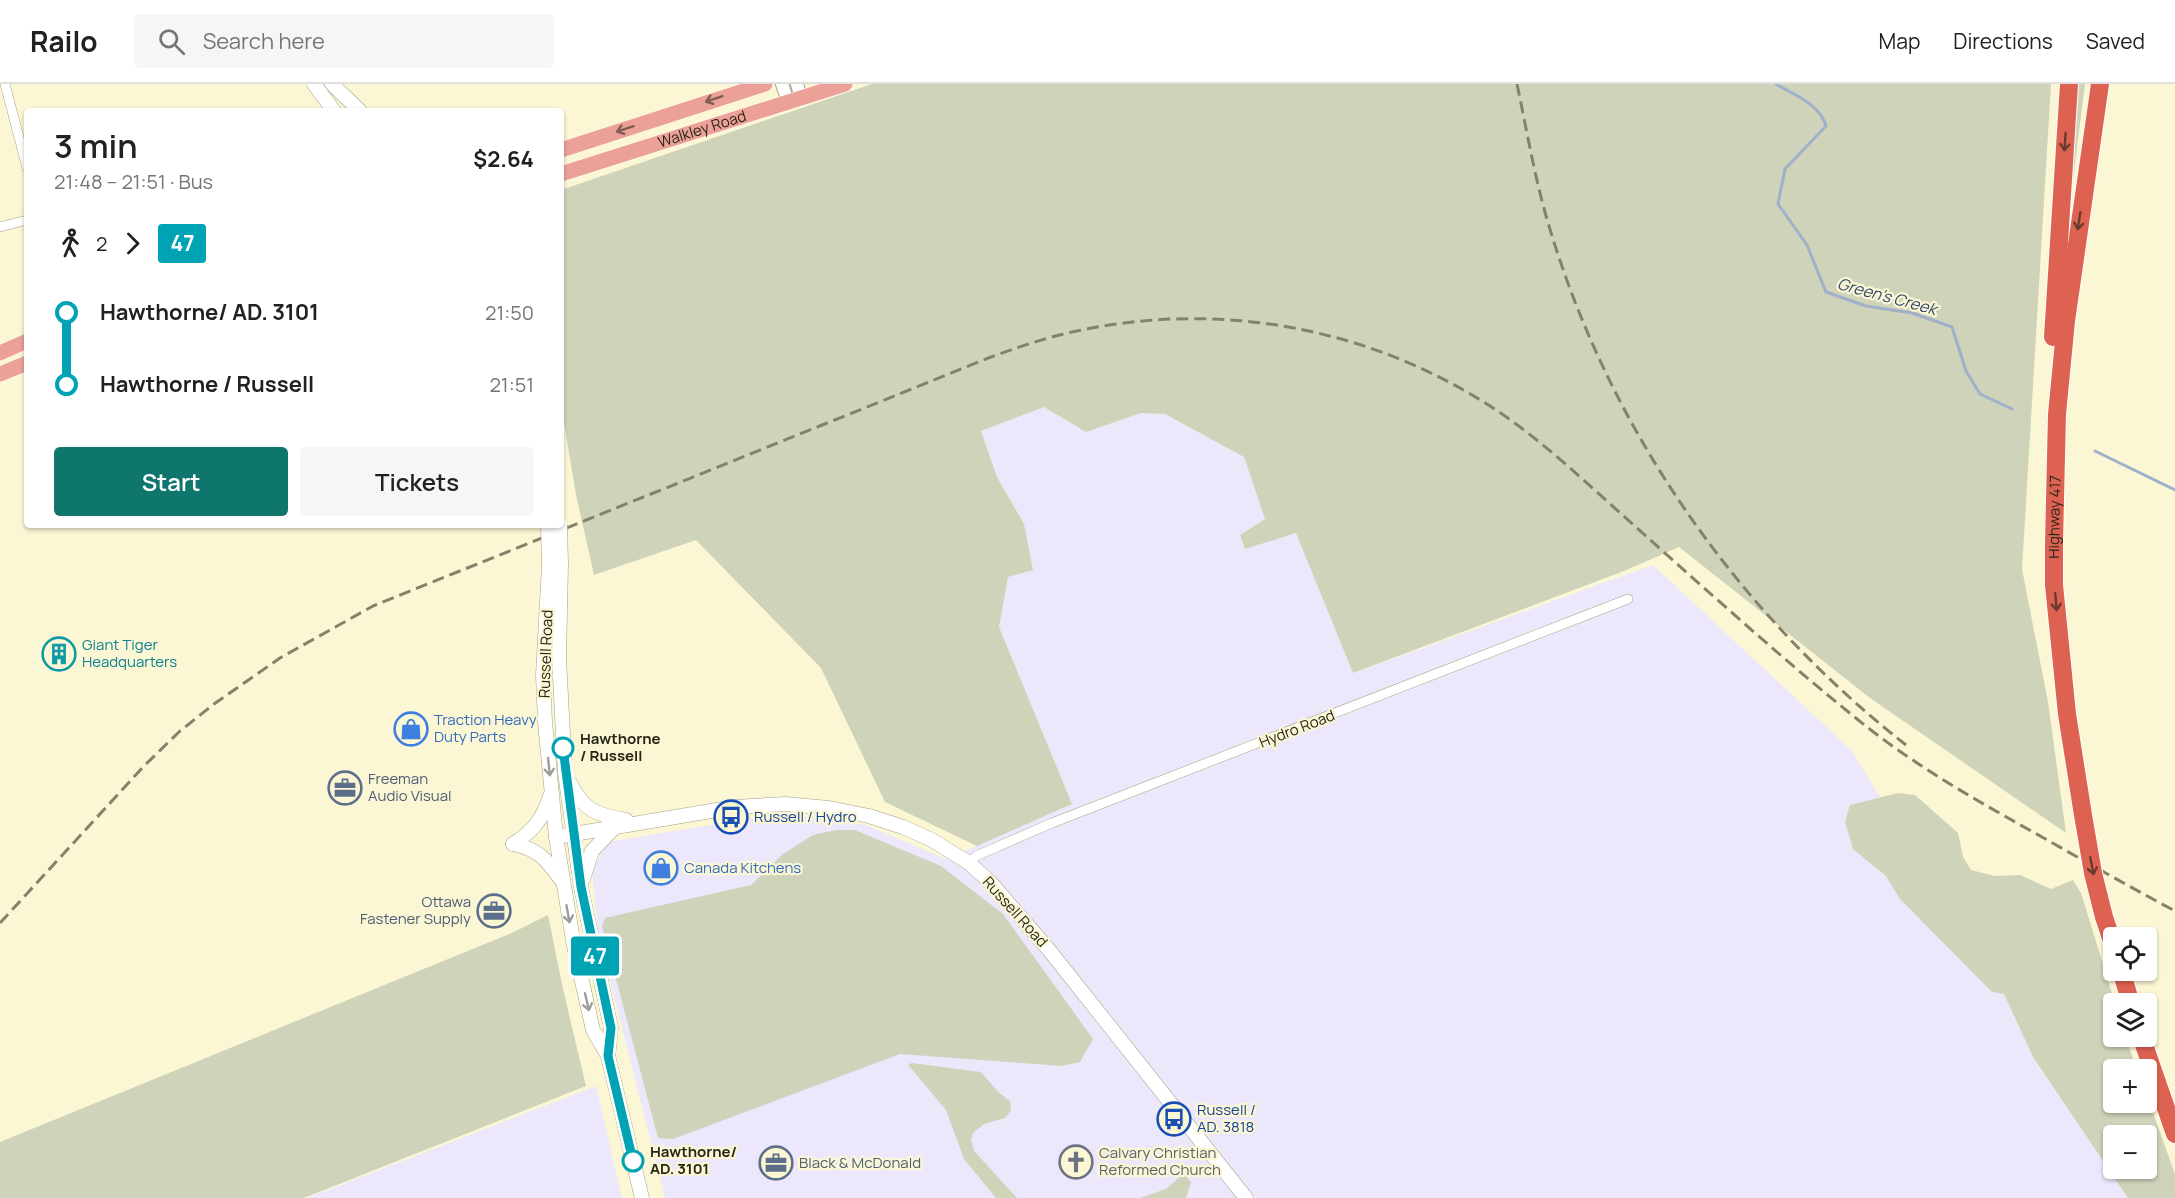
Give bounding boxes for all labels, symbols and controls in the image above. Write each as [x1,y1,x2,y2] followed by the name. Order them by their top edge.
[134,14,554,68] search box
[30,22,98,60] text: Railo
[155,25,188,58] icon: search
[203,26,325,56] text: Search here
[1879,27,1920,55] text: Map
[1953,27,2053,55] text: Directions
[2086,27,2145,55] text: Saved
[705,95,724,106] one-way arrow
[655,105,749,153] street label: Walkley Road
[54,123,138,168] text: 3 min
[616,124,635,135] one-way arrow
[2059,132,2070,152] one-way arrow
[473,144,534,174] text: $2.64
[54,168,213,195] text: 21:48 – 21:51 · Bus
[2073,210,2084,230] one-way arrow
[54,227,87,260] icon: walk
[116,227,149,260] icon: forward
[170,229,194,257] text: 47
[96,230,107,257] text: 2
[1835,272,1941,320] water label: Green's Creek
[100,297,319,327] text: Hawthorne/ AD. 3101
[485,299,534,326] text: 21:50
[100,369,314,399] text: Hawthorne / Russell
[489,371,534,398] text: 21:51
[54,447,288,516] button: Start
[300,447,534,516] button: Tickets
[2043,475,2066,559] street label: Highway 417
[2051,591,2062,611] one-way arrow
[533,609,558,699] street label: Russell Road
[82,634,177,672] place label: Giant Tiger Headquarters
[41,636,77,672] building icon: Giant Tiger Headquarters
[1256,704,1338,753] street label: Hydro Road
[434,709,537,747] place label: Traction Heavy Duty Parts
[393,711,429,747] shop icon: Traction Heavy Duty Parts
[580,728,661,766] place label: Hawthorne / Russell
[552,737,574,759] marker: Hawthorne / Russell
[544,757,555,777] one-way arrow
[368,768,452,806] place label: Freeman Audio Visual
[327,770,363,806] office icon: Freeman Audio Visual
[713,799,749,835] bus stop icon: Russell / Hydro
[754,806,857,827] place label: Russell / Hydro
[643,850,679,886] shop icon: Canada Kitchens
[2087,856,2098,875] one-way arrow
[684,857,801,878] place label: Canada Kitchens
[978,872,1053,952] street label: Russell Road
[360,891,471,929] place label: Ottawa Fastener Supply
[476,893,512,929] office icon: Ottawa Fastener Supply
[563,904,574,924] one-way arrow
[2103,927,2157,1179] map controls
[2103,927,2157,981] button: locate
[568,936,622,976] line badge: 47
[583,942,607,970] text: 47
[582,992,593,1012] one-way arrow
[2103,993,2157,1047] button: layers
[2103,1059,2157,1113] button: +
[1197,1099,1256,1137] place label: Russell / AD. 3818
[1156,1101,1192,1137] bus stop icon: Russell / AD. 3818
[2103,1125,2157,1179] button: −
[650,1141,737,1179] place label: Hawthorne/ AD. 3101
[1099,1142,1221,1180] place label: Calvary Christian Reformed Church
[1058,1144,1094,1180] church icon: Calvary Christian Reformed Church
[758,1145,794,1181] office icon: Black & McDonald
[622,1150,644,1172] marker: Hawthorne/ AD. 3101
[799,1152,921,1173] place label: Black & McDonald

